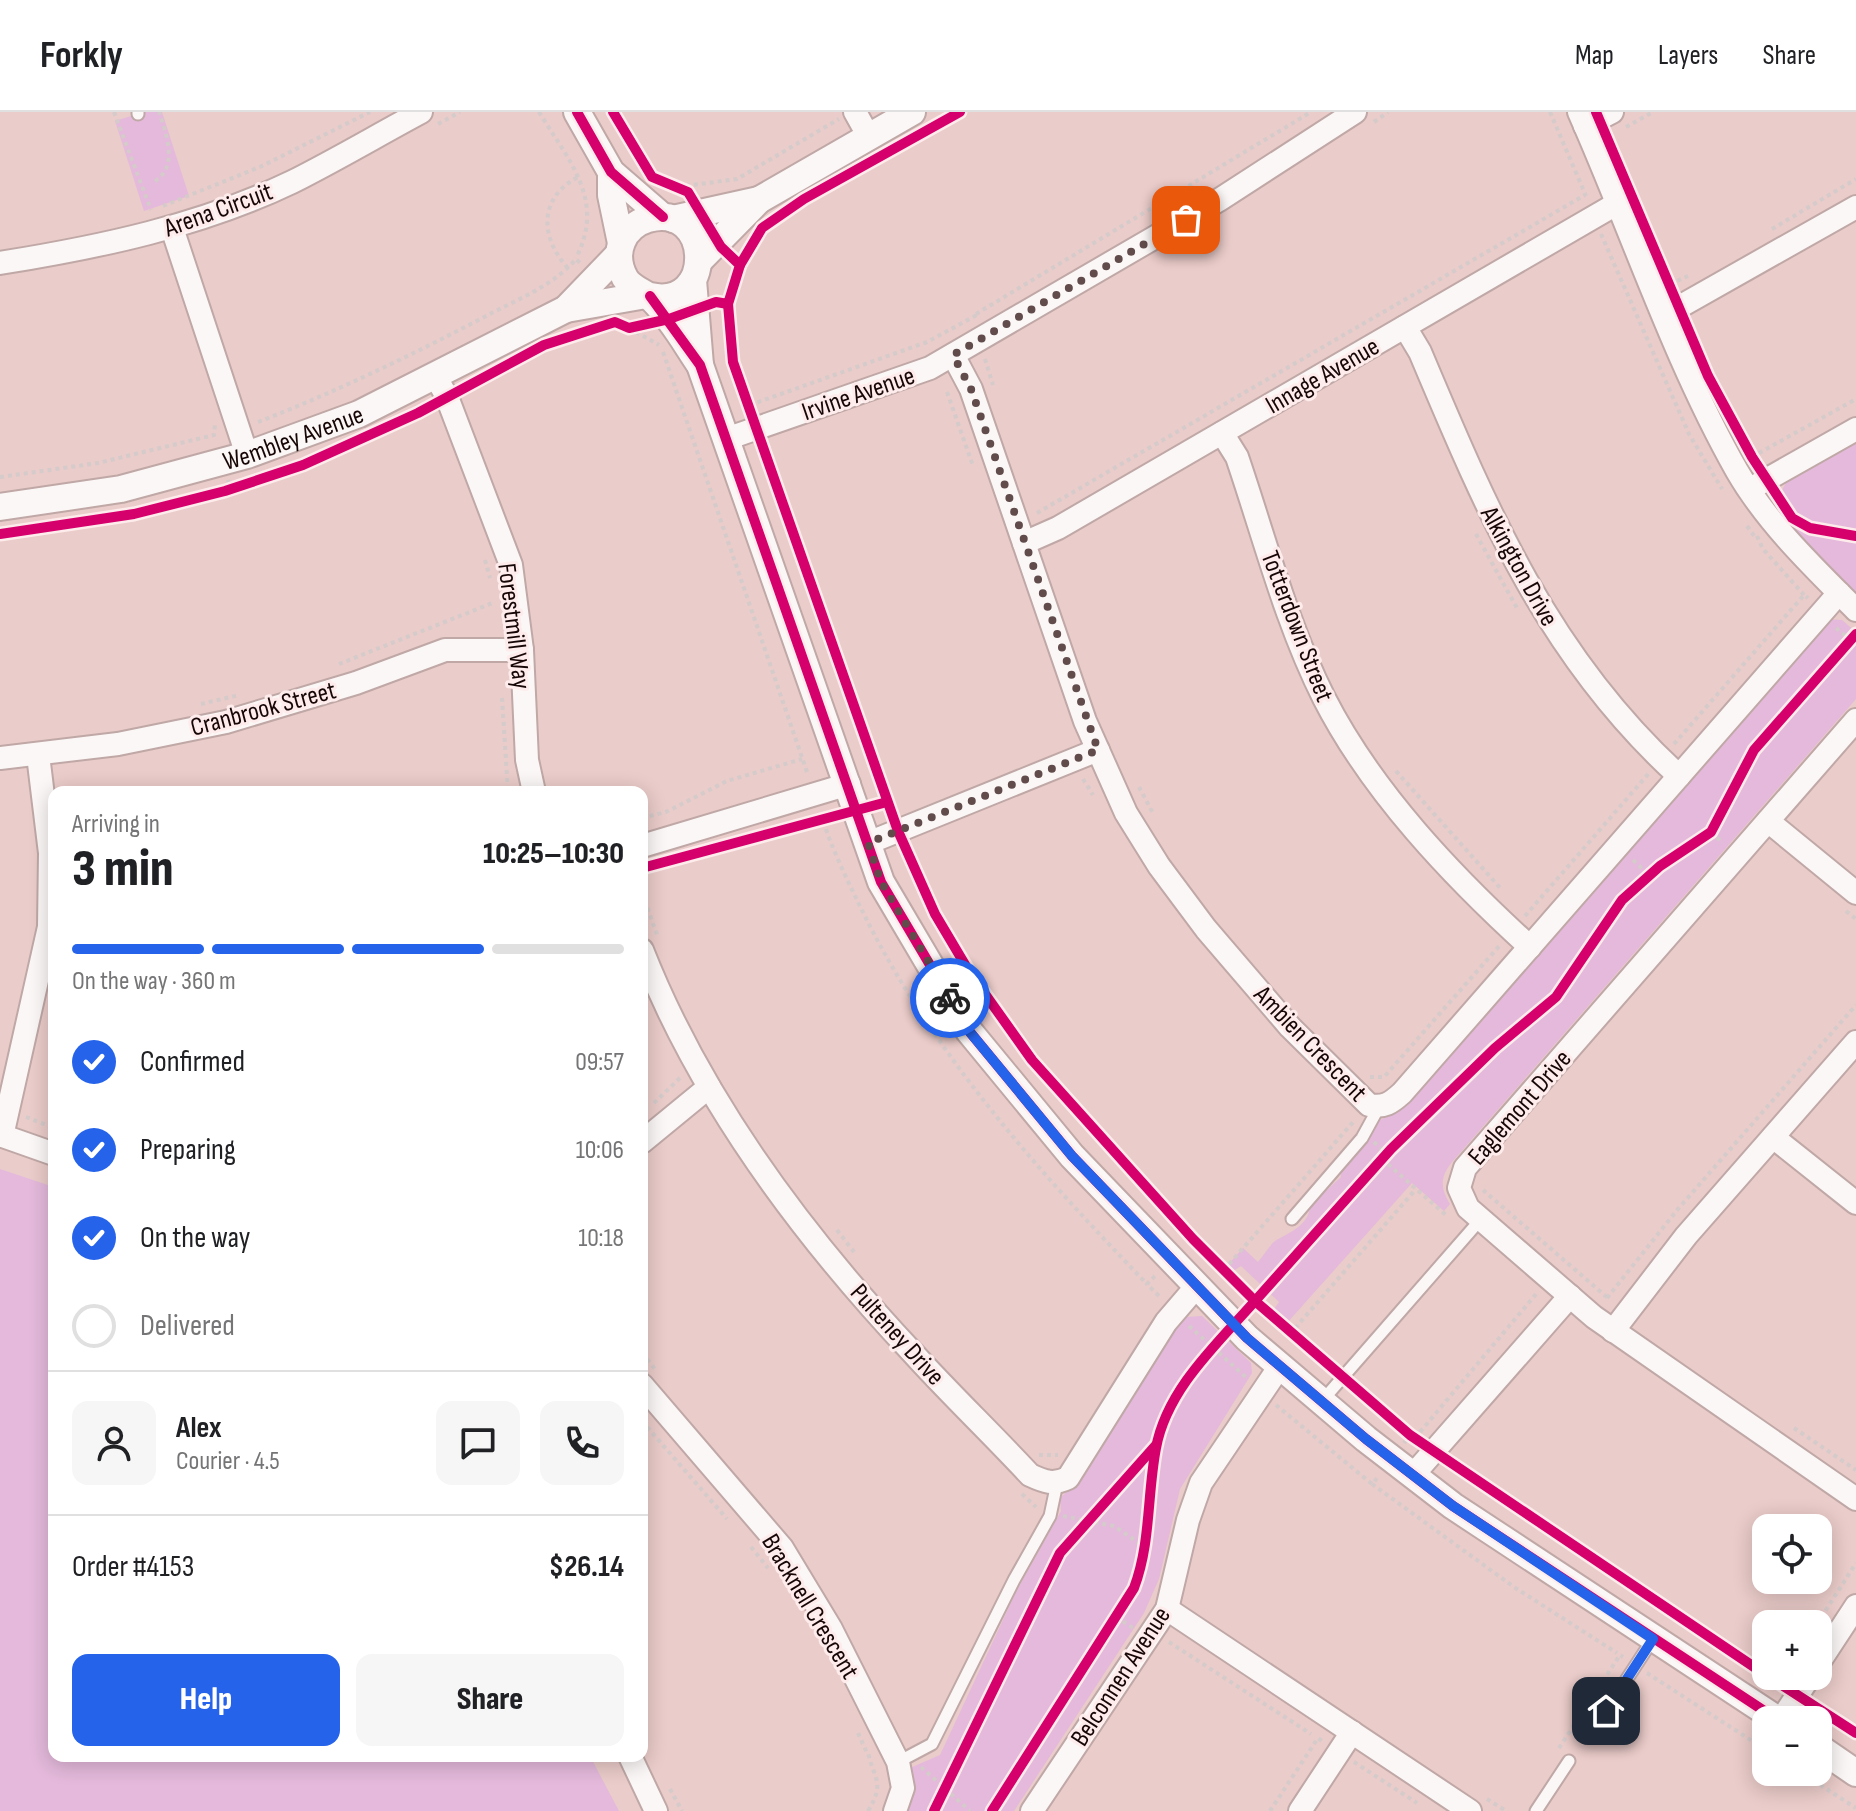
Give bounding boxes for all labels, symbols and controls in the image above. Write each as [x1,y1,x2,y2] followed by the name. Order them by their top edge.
[40,33,123,78] text: Forkly
[1575,39,1614,72] text: Map
[1658,39,1718,72] text: Layers
[1762,39,1816,72] text: Share
[159,177,277,245] street label: Arena Circuit
[1152,186,1220,254] pin
[1164,198,1208,242] icon: bag
[1260,331,1385,421] street label: Innage Avenue
[798,361,919,428] street label: Irvine Avenue
[220,400,368,478] street label: Wembley Avenue
[1473,501,1564,632] street label: Alkington Drive
[1254,547,1340,706] street label: Totterdown Street
[490,562,537,691] street label: Forestmill Way
[187,675,339,744] street label: Cranbrook Street
[72,809,160,840] text: Arriving in
[483,836,624,872] text: 10:25–10:30
[72,838,174,901] text: 3 min
[910,958,990,1038] courier
[72,966,236,997] text: On the way · 360 m
[928,976,972,1020] icon: bike
[1246,979,1373,1108] street label: Ambien Crescent
[72,1040,116,1084] icon: check
[140,1044,245,1080] text: Confirmed
[1462,1044,1578,1172] street label: Eaglemont Drive
[575,1047,624,1078] text: 09:57
[72,1128,116,1172] icon: check
[140,1132,236,1168] text: Preparing
[576,1135,624,1166] text: 10:06
[72,1216,116,1260] icon: check
[140,1220,250,1256] text: On the way
[578,1223,624,1254] text: 10:18
[843,1278,951,1392] street label: Pulteney Drive
[140,1308,235,1344] text: Delivered
[72,1401,156,1485] button: person
[436,1401,520,1485] button: chat
[540,1401,624,1485] button: phone
[176,1410,222,1446] text: Alex
[176,1446,280,1477] text: Courier · 4.5
[1752,1514,1832,1786] map controls
[1752,1514,1832,1594] button: locate
[754,1529,865,1685] street label: Bracknell Crescent
[72,1549,194,1585] text: Order #4153
[549,1549,624,1585] text: $26.14
[1065,1601,1178,1752] street label: Belconnen Avenue
[1752,1610,1832,1690] button: +
[72,1654,340,1746] button: Help
[356,1654,624,1746] button: Share
[1572,1677,1640,1745] pin
[1584,1689,1628,1733] icon: home
[1752,1706,1832,1786] button: −

